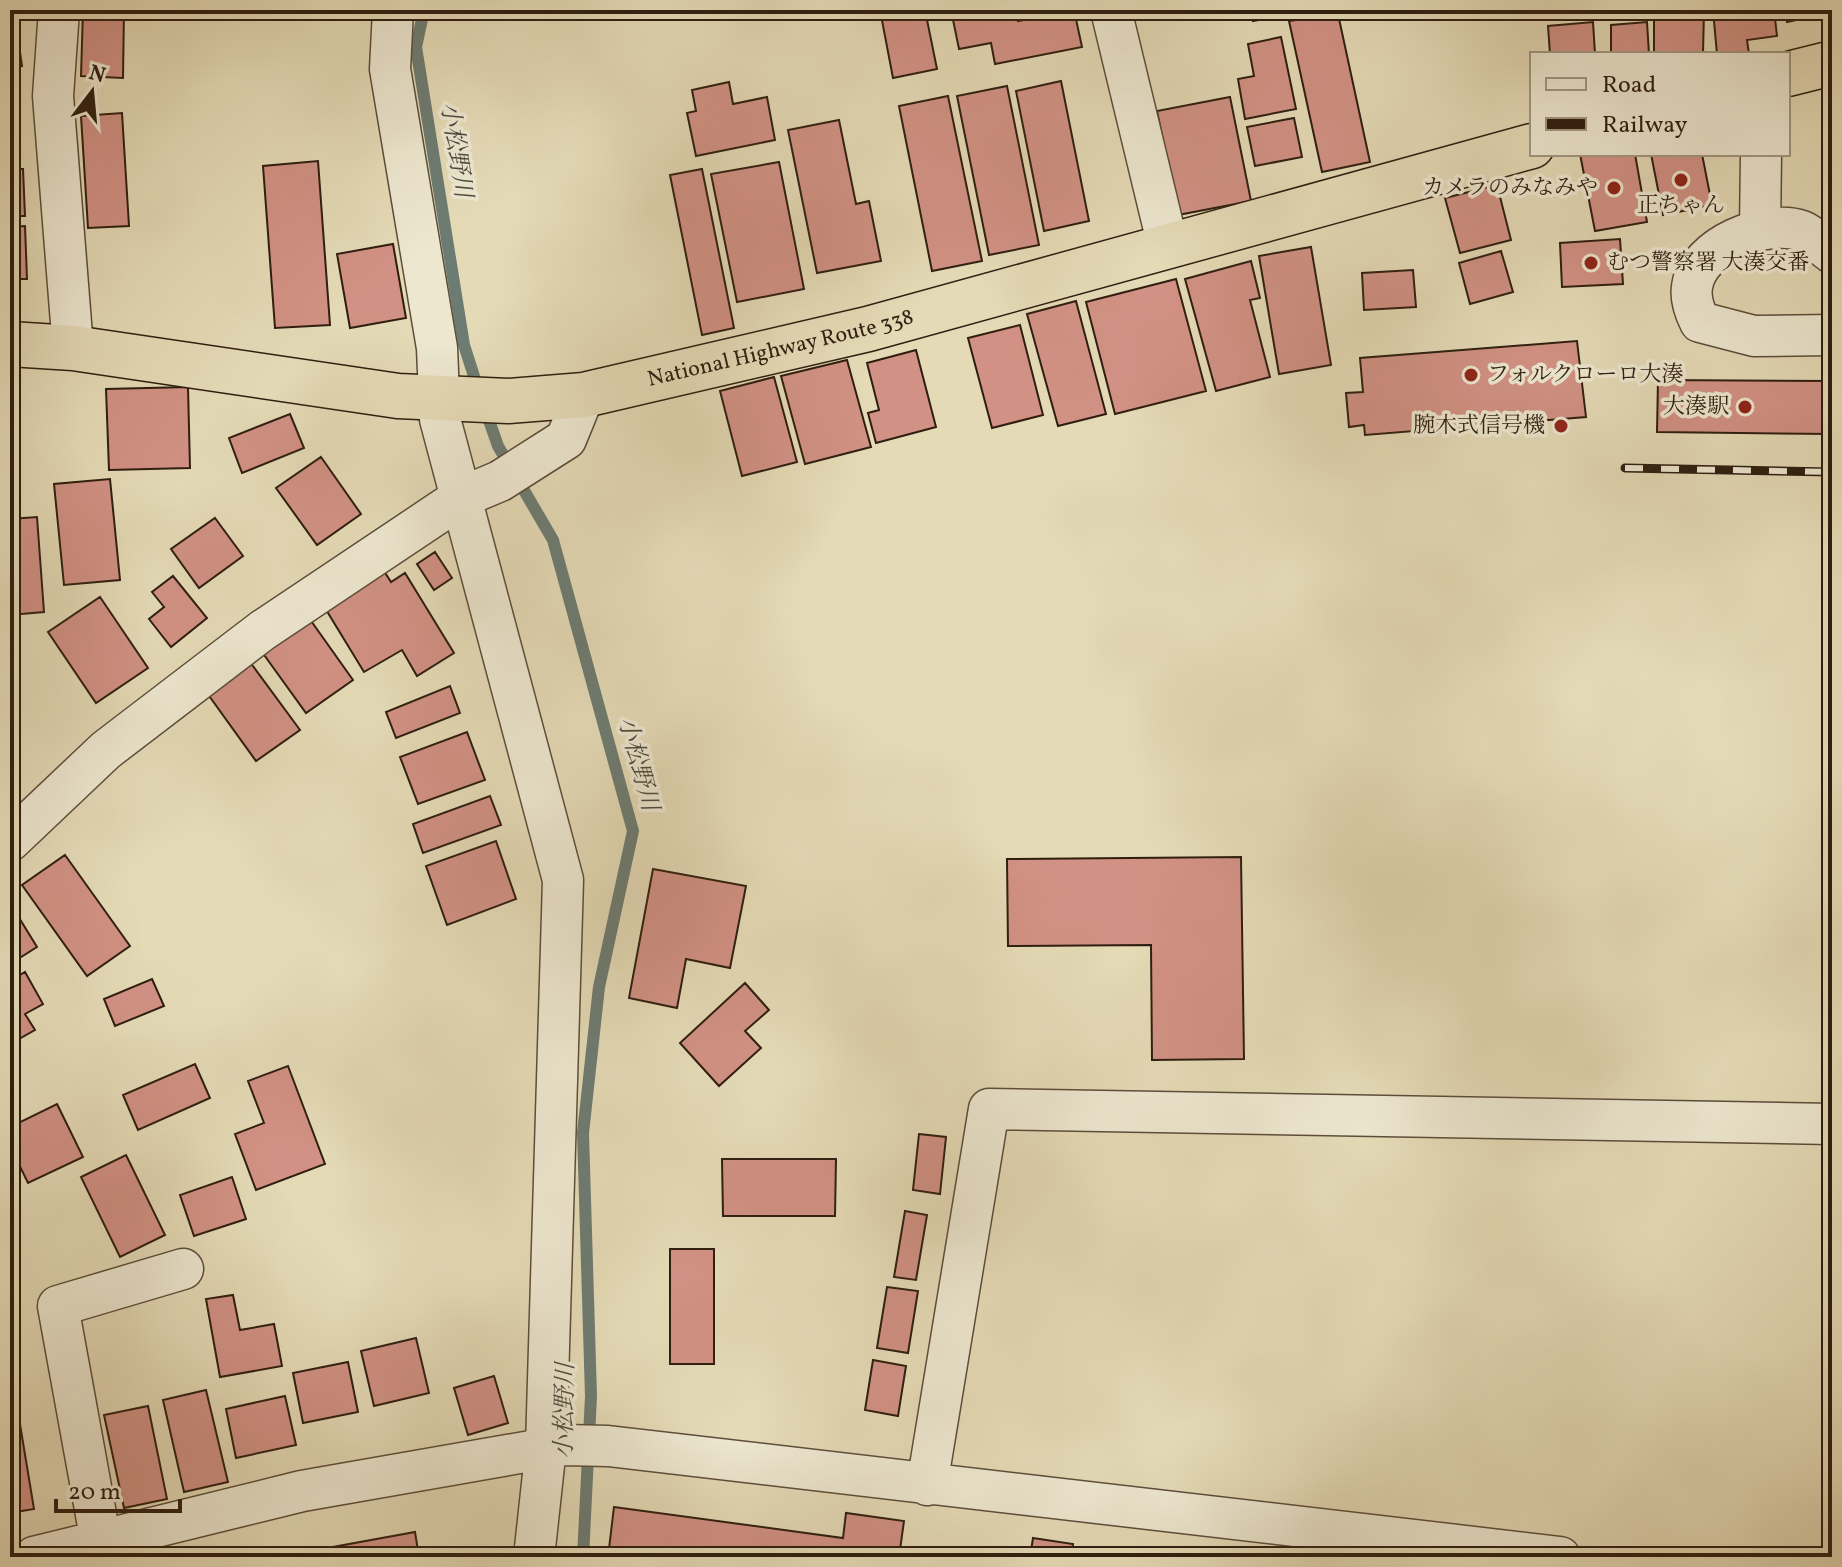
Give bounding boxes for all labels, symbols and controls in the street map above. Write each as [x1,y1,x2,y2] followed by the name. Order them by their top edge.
[52,52,132,132] north arrow
[1530,52,1790,156] legend
[85,58,109,92] text: N
[1602,69,1656,103] text: Road
[431,100,480,203] water label: 小松野川
[1602,109,1688,143] text: Railway
[1672,171,1690,189] marker: 正ちゃん
[1422,173,1598,204] place label: カメラのみなみや
[1605,179,1623,197] marker: カメラのみなみや
[1637,191,1725,222] place label: 正ちゃん
[1607,248,1809,279] place label: むつ警察署 大湊交番
[1582,254,1600,272] marker: むつ警察署 大湊交番
[645,302,917,395] street label: National Highway Route 338
[1487,360,1683,391] place label: フォルクローロ大湊
[1462,366,1480,384] marker: フォルクローロ大湊
[1663,392,1729,423] place label: 大湊駅
[1736,398,1754,416] marker: 大湊駅
[1413,411,1545,442] place label: 腕木式信号機
[1552,417,1570,435] marker: 腕木式信号機
[608,713,667,818] water label: 小松野川
[548,1360,584,1459] water label: 小松野川
[56,1463,180,1513] scale bar
[68,1476,121,1510] text: 20 m

